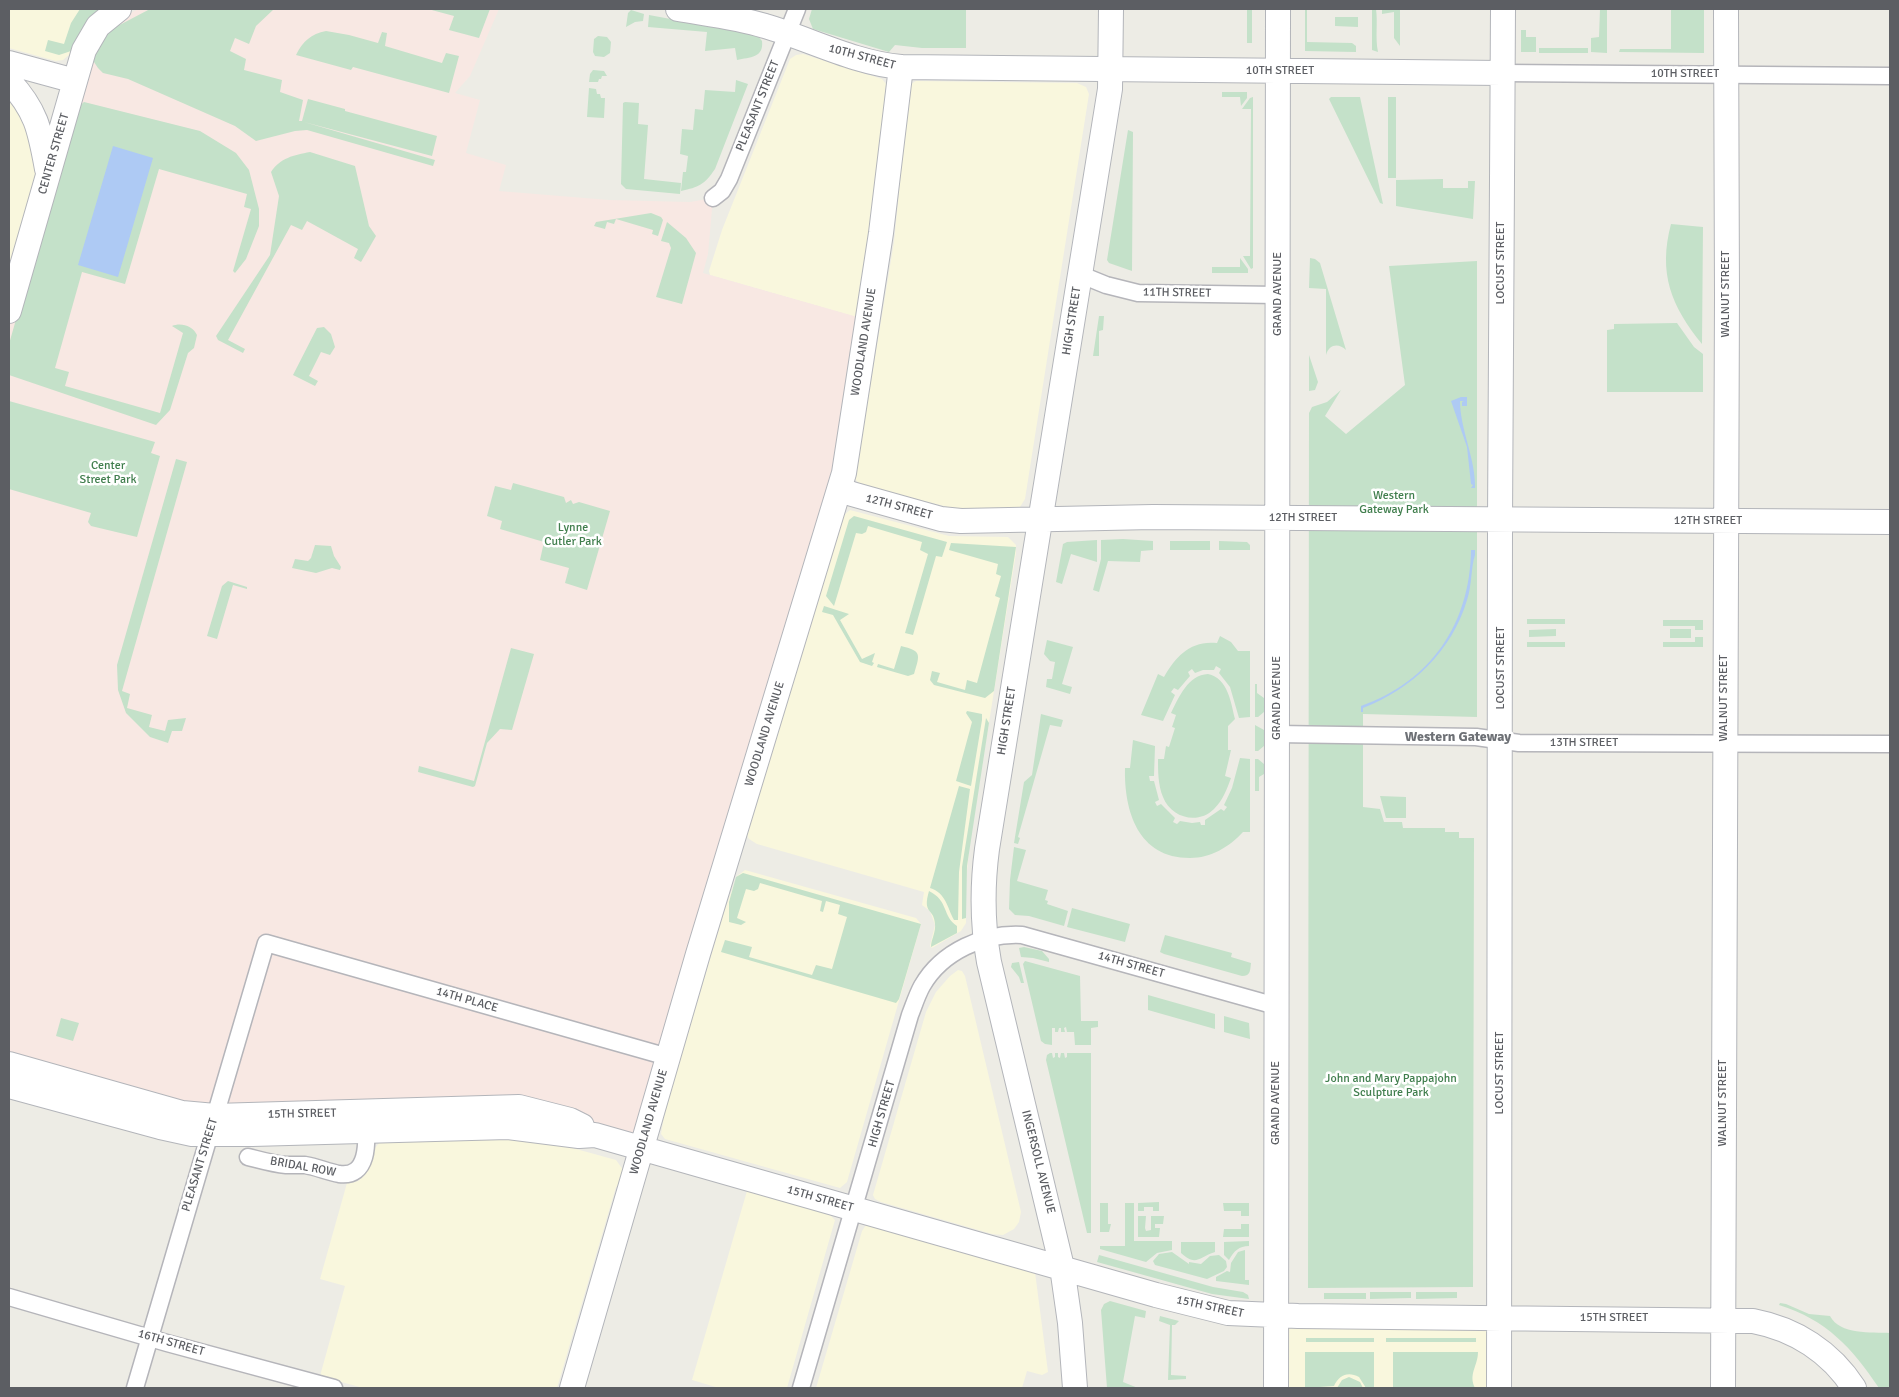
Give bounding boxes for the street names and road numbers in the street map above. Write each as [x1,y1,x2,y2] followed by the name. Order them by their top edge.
[827,41,897,73] street label: 10TH STREET
[733,58,783,154] street label: PLEASANT STREET
[1246,64,1314,78] street label: 10TH STREET
[1651,67,1719,81] street label: 10TH STREET
[36,112,72,196] street label: CENTER STREET
[1494,222,1508,304] street label: LOCUST STREET
[1719,250,1733,338] street label: WALNUT STREET
[1271,252,1285,336] street label: GRAND AVENUE
[1143,285,1211,301] street label: 11TH STREET
[1059,286,1085,356] street label: HIGH STREET
[848,287,880,397] street label: WOODLAND AVENUE
[864,491,934,523] street label: 12TH STREET
[1269,511,1337,525] street label: 12TH STREET
[1674,514,1742,528] street label: 12TH STREET
[1494,627,1508,709] street label: LOCUST STREET
[1717,654,1731,742] street label: WALNUT STREET
[1270,656,1284,740] street label: GRAND AVENUE
[742,680,788,788] street label: WOODLAND AVENUE
[994,686,1020,756] street label: HIGH STREET
[1550,736,1618,750] street label: 13TH STREET
[1096,949,1166,981] street label: 14TH STREET
[434,984,500,1016] street label: 14TH PLACE
[1493,1032,1507,1114] street label: LOCUST STREET
[1716,1059,1730,1147] street label: WALNUT STREET
[1269,1061,1283,1145] street label: GRAND AVENUE
[627,1068,671,1176] street label: WOODLAND AVENUE
[866,1079,898,1149] street label: HIGH STREET
[268,1106,336,1122] street label: 15TH STREET
[1018,1109,1058,1215] street label: INGERSOLL AVENUE
[179,1117,221,1213] street label: PLEASANT STREET
[269,1154,337,1180] street label: BRIDAL ROW
[785,1183,855,1215] street label: 15TH STREET
[1175,1293,1245,1321] street label: 15TH STREET
[1580,1311,1648,1325] street label: 15TH STREET
[136,1327,206,1359] street label: 16TH STREET

